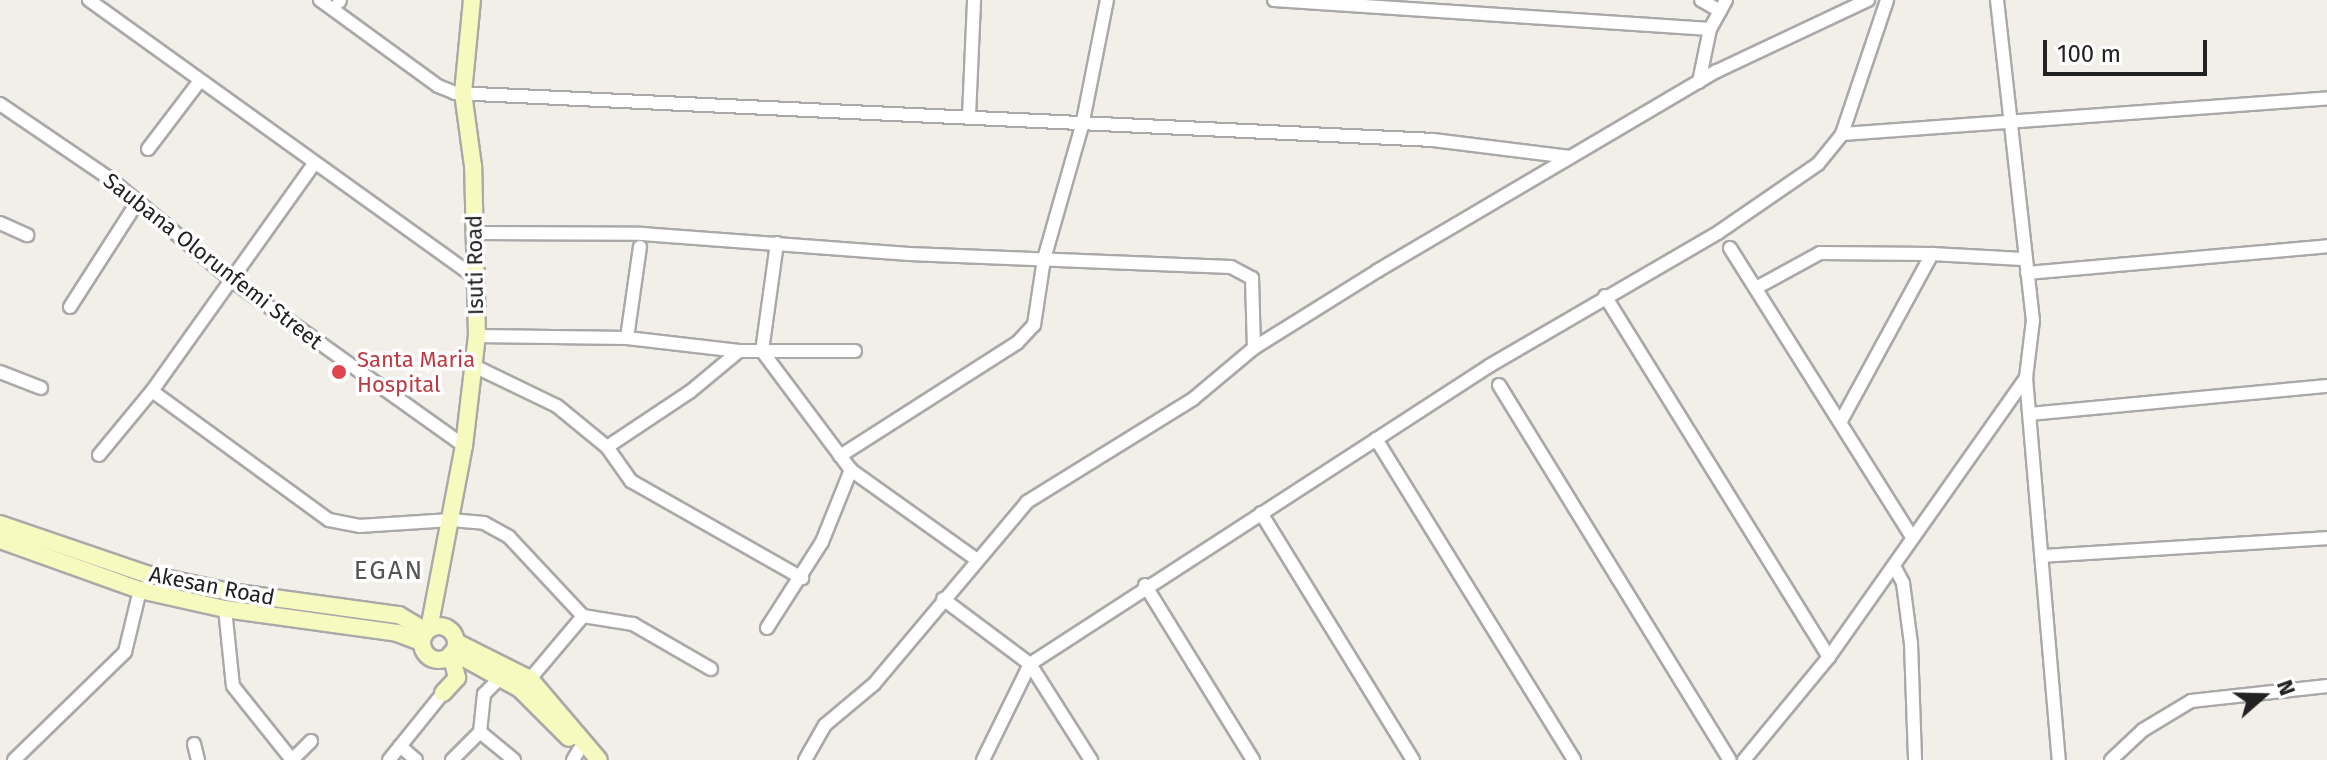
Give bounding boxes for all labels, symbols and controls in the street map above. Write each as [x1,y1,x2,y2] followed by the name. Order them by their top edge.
[2047,24,2211,74] scale bar
[2057,40,2121,68] text: 100 m
[98,167,328,355] street label: Saubana Olorunfemi Street
[461,215,489,315] street label: Isuti Road
[357,346,475,398] place label: Santa Maria Hospital
[328,361,350,383] marker: Santa Maria Hospital
[354,555,424,587] district label: EGAN
[147,561,277,611] street label: Akesan Road
[2223,656,2303,736] north arrow
[2271,676,2301,699] text: N

